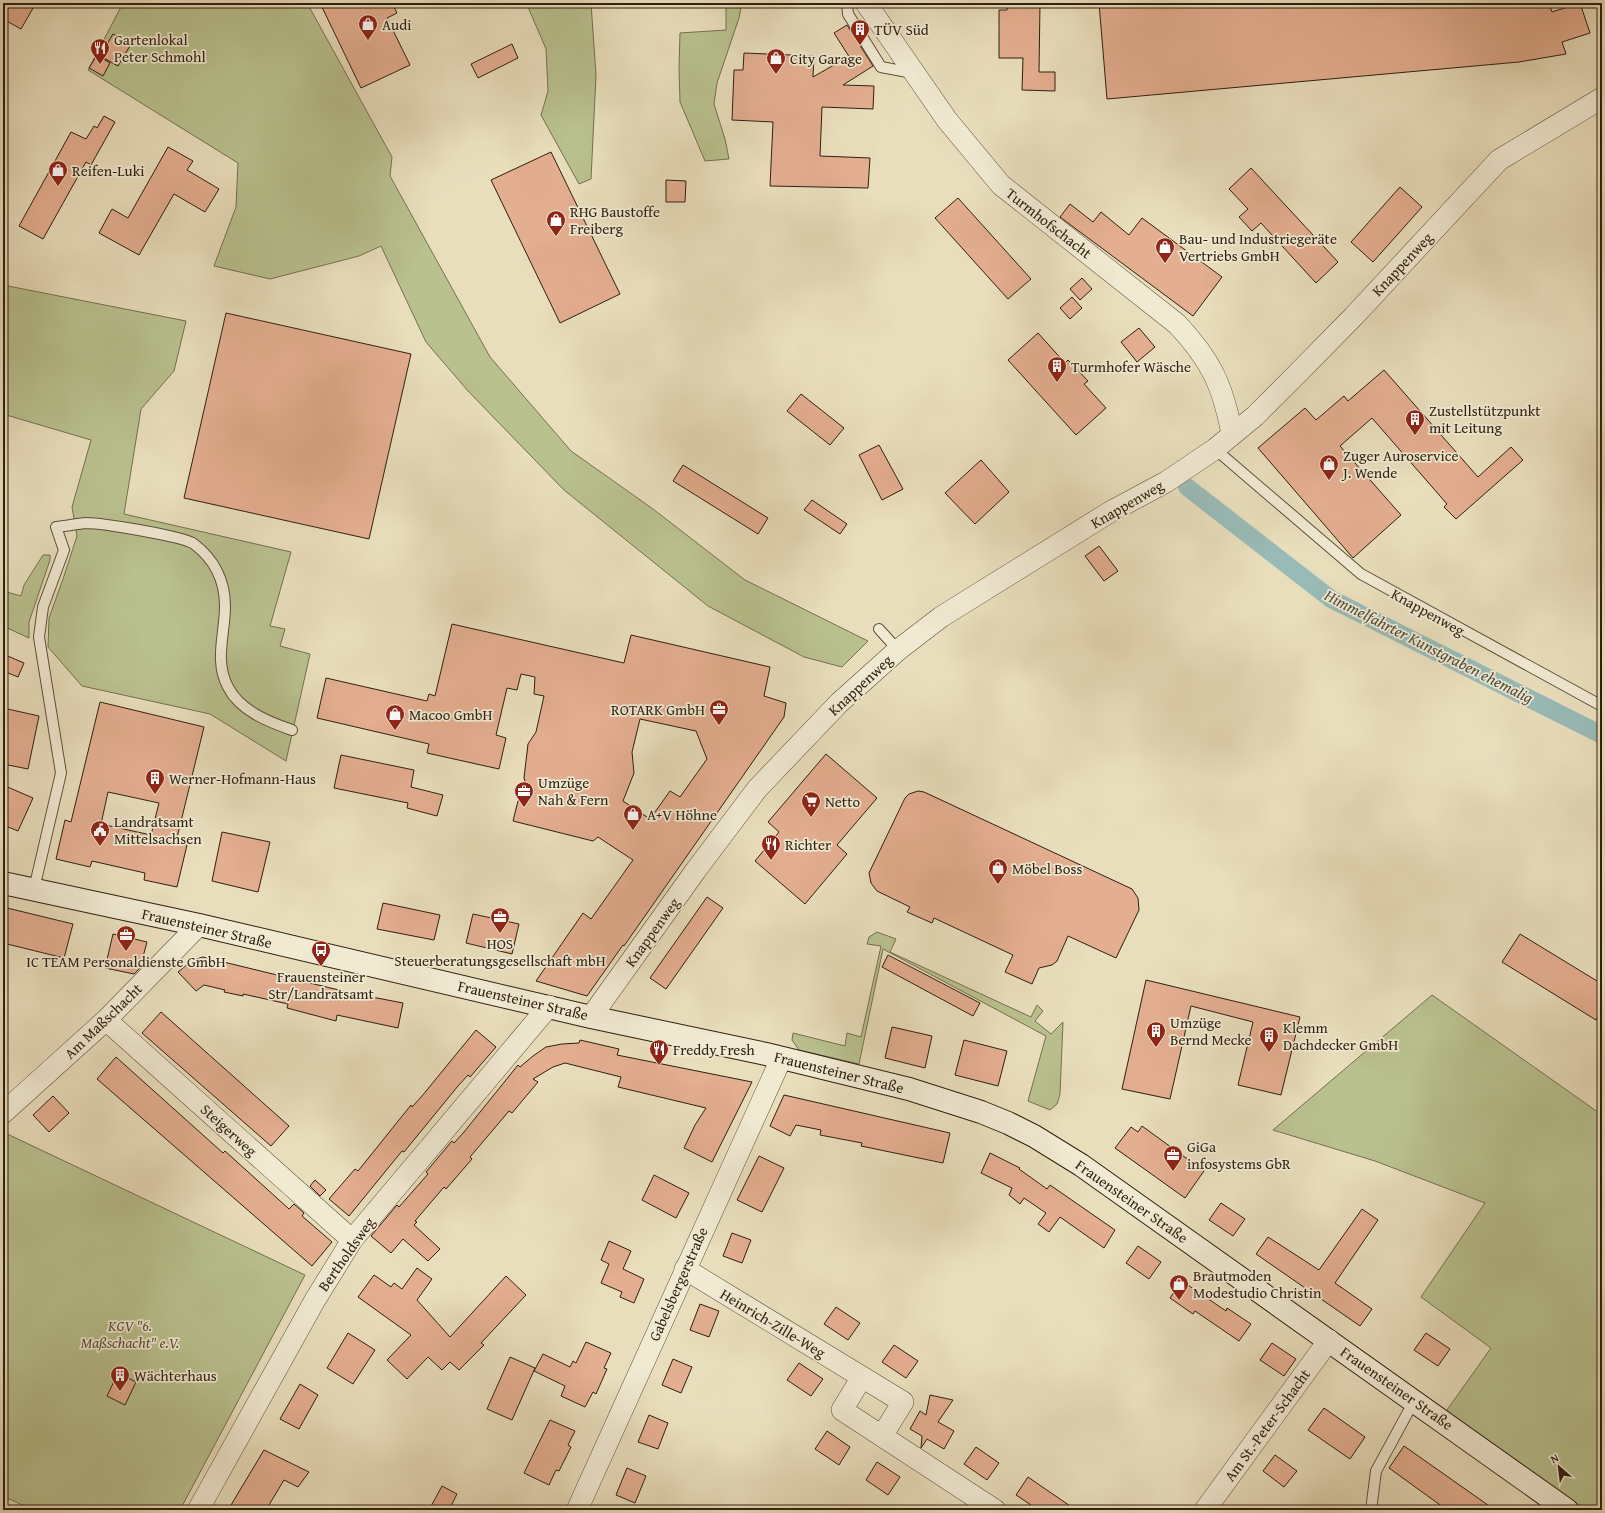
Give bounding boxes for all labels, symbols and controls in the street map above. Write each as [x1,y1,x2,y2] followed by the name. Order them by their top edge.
[357,13,379,41] shop icon: Audi
[382,14,411,35] place label: Audi
[849,18,871,46] building icon: TÜV Süd
[874,19,929,40] place label: TÜV Süd
[114,29,206,67] place label: Gartenlokal Peter Schmohl
[89,37,111,65] restaurant icon: Gartenlokal Peter Schmohl
[765,47,787,75] shop icon: City Garage
[790,48,862,69] place label: City Garage
[47,159,69,187] shop icon: Reifen-Luki
[72,160,145,181] place label: Reifen-Luki
[1002,183,1097,264] street label: Turmhofschacht
[570,201,660,239] place label: RHG Baustoffe Freiberg
[545,209,567,237] shop icon: RHG Baustoffe Freiberg
[1367,227,1438,301] street label: Knappenweg
[1179,228,1337,266] place label: Bau- und Industriegeräte Vertriebs GmbH
[1154,236,1176,264] shop icon: Bau- und Industriegeräte Vertriebs GmbH
[1046,355,1068,383] building icon: Turmhofer Wäsche
[1071,356,1191,377] place label: Turmhofer Wäsche
[1429,400,1541,438] place label: Zustellstützpunkt mit Leitung
[1404,408,1426,436] building icon: Zustellstützpunkt mit Leitung
[1341,445,1458,483] place label: Zuger Auroservice J. Wende
[1318,453,1340,481] shop icon: Zuger Auroservice J. Wende
[1087,474,1168,533] street label: Knappenweg
[1320,582,1538,710] water label: Himmelfahrter Kunstgraben ehemalig
[1388,583,1469,641] street label: Knappenweg
[823,649,897,720] street label: Knappenweg
[708,698,730,726] office icon: ROTARK GmbH
[611,699,705,720] place label: ROTARK GmbH
[384,703,406,731] shop icon: Macoo GmbH
[409,704,493,725] place label: Macoo GmbH
[144,767,166,795] building icon: Werner-Hofmann-Haus
[169,768,316,789] place label: Werner-Hofmann-Haus
[538,772,609,810] place label: Umzüge Nah & Fern
[513,780,535,808] office icon: Umzüge Nah & Fern
[800,790,822,818] supermarket icon: Netto
[825,791,860,812] place label: Netto
[622,803,644,831] shop icon: A+V Höhne
[647,804,717,825] place label: A+V Höhne
[114,811,202,849] place label: Landratsamt Mittelsachsen
[89,819,111,847] public building icon: Landratsamt Mittelsachsen
[760,833,782,861] restaurant icon: Richter
[785,834,831,855] place label: Richter
[987,857,1009,885] shop icon: Möbel Boss
[1012,858,1082,879] place label: Möbel Boss
[620,893,685,971] street label: Knappenweg
[140,903,274,953] street label: Frauensteiner Straße
[489,906,511,934] office icon: HOS Steuerberatungsgesellschaft mbH
[115,924,137,952] office icon: IC TEAM Personaldienste GmbH
[394,933,606,971] place label: HOS Steuerberatungsgesellschaft mbH
[310,939,332,967] bus stop icon: Frauensteiner Str/Landratsamt
[26,951,226,972] place label: IC TEAM Personaldienste GmbH
[268,966,375,1004] place label: Frauensteiner Str/Landratsamt
[456,975,590,1025] street label: Frauensteiner Straße
[59,978,147,1064] street label: Am Maßschacht
[1170,1012,1252,1050] place label: Umzüge Bernd Mecke
[1283,1017,1398,1055] place label: Klemm Dachdecker GmbH
[1145,1020,1167,1048] building icon: Umzüge Bernd Mecke
[1258,1025,1280,1053] building icon: Klemm Dachdecker GmbH
[648,1038,670,1066] restaurant icon: Freddy Fresh
[673,1039,755,1060] place label: Freddy Fresh
[772,1046,906,1098] street label: Frauensteiner Straße
[196,1099,262,1161] street label: Steigerweg
[1187,1136,1291,1174] place label: GiGa infosystems GbR
[1162,1144,1184,1172] office icon: GiGa infosystems GbR
[1071,1154,1193,1248] street label: Frauensteiner Straße
[313,1212,380,1295] street label: Bertholdsweg
[643,1224,713,1344] street label: Gabelsbergerstraße
[1193,1265,1322,1303] place label: Brautmoden Modestudio Christin
[1168,1273,1190,1301] shop icon: Brautmoden Modestudio Christin
[716,1283,830,1363] street label: Heinrich-Zille-Weg
[81,1315,179,1353] park label: KGV "6. Maßschacht" e.V.
[1336,1341,1458,1435] street label: Frauensteiner Straße
[109,1364,131,1392] building icon: Wächterhaus
[1219,1364,1315,1485] street label: Am St.-Peter-Schacht
[134,1365,217,1386] place label: Wächterhaus
[1539,1447,1579,1487] north arrow
[1547,1449,1562,1467] text: N

